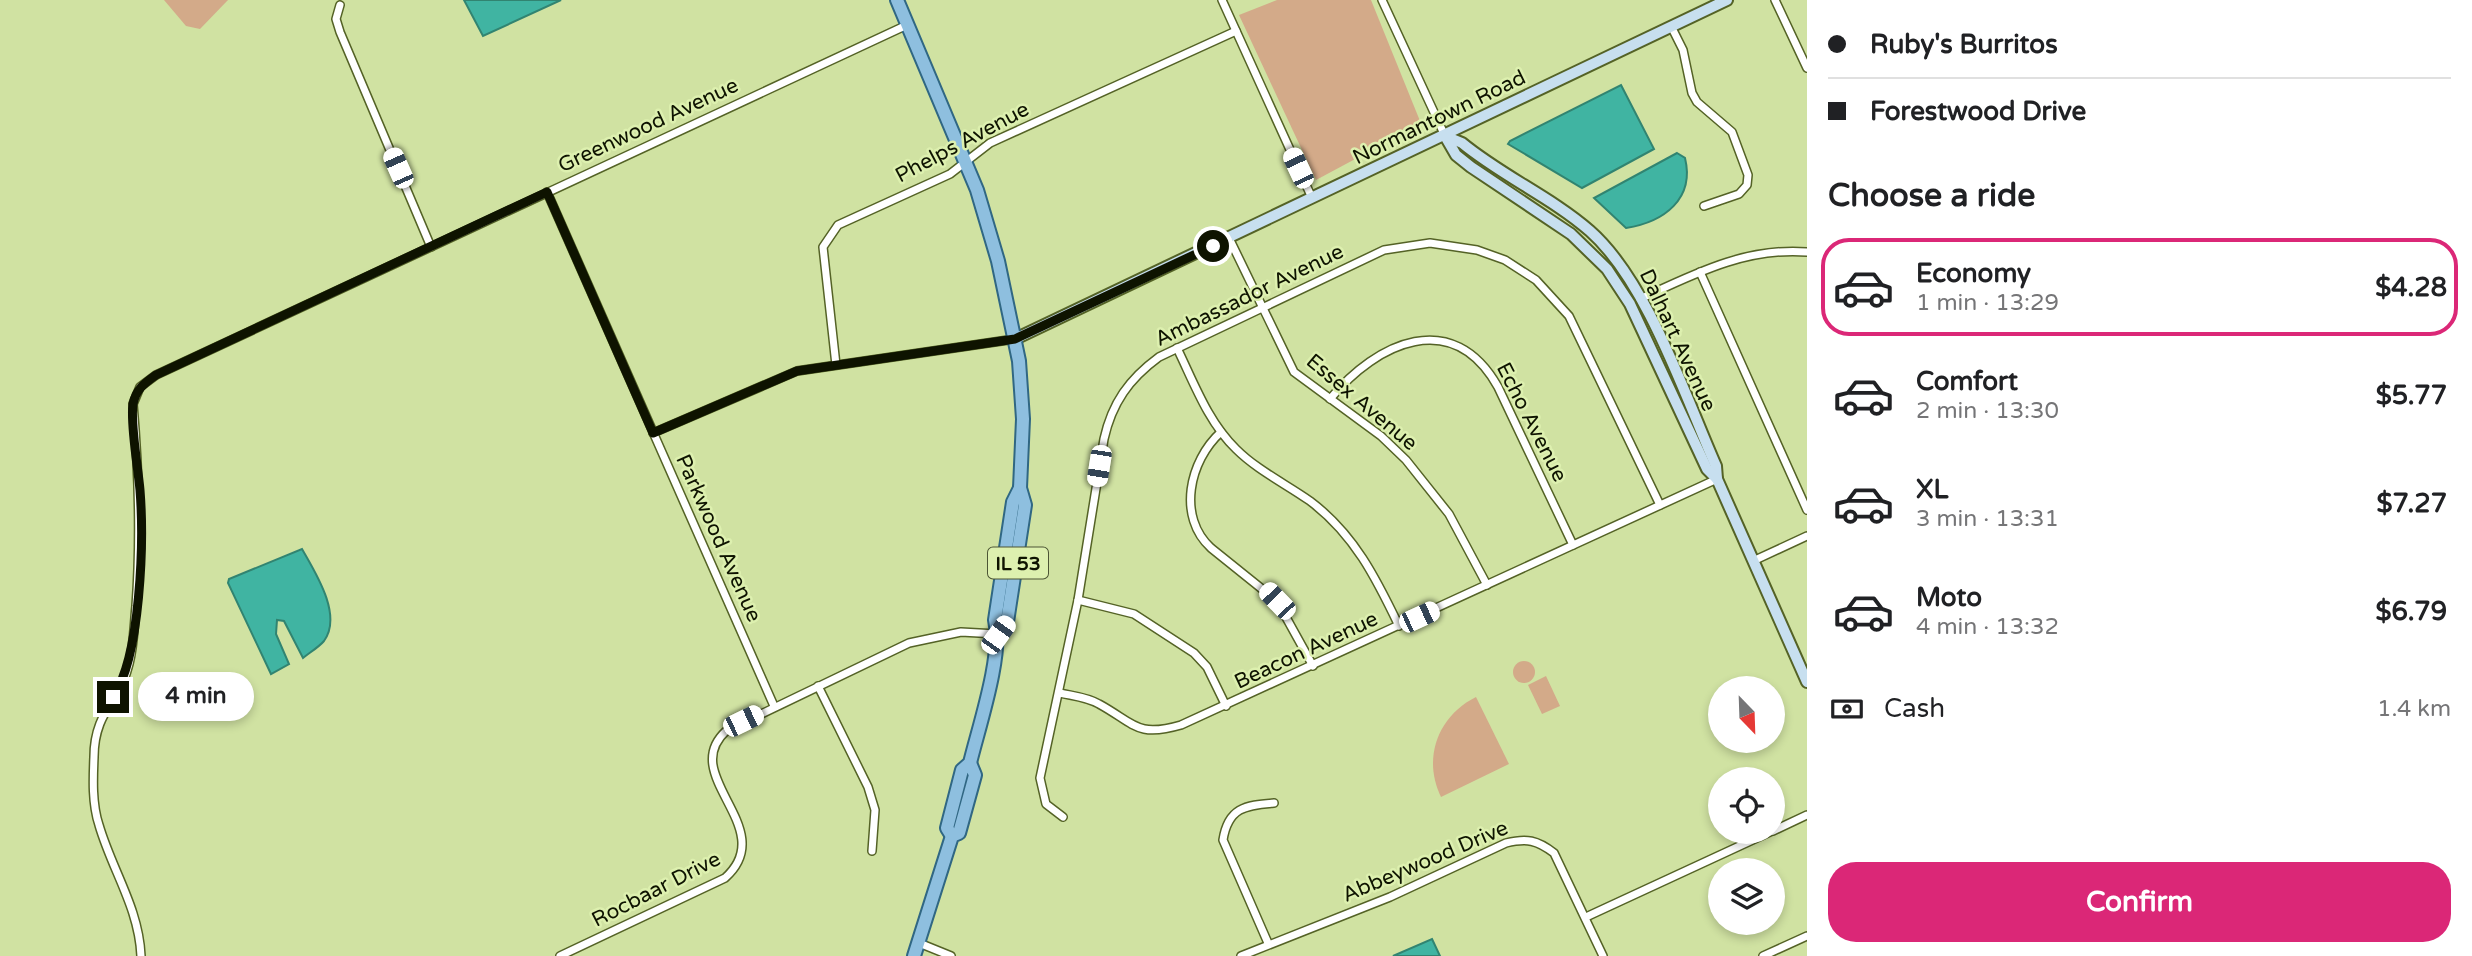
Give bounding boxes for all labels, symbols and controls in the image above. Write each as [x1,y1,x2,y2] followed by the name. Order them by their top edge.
[1870,29,2058,60] text: Ruby's Burritos
[1349,65,1530,170] street label: Normantown Road
[554,73,742,178] street label: Greenwood Avenue
[1870,96,2086,127] text: Forestwood Drive
[891,97,1033,188] street label: Phelps Avenue
[380,145,417,191] car
[1280,145,1317,191] car
[1828,177,2035,215] text: Choose a ride
[1197,230,1229,262] route start
[1151,239,1348,352] street label: Ambassador Avenue
[1832,256,1895,319] icon: car
[1916,258,2031,289] text: Economy
[1634,265,1721,415] street label: Dalhart Avenue
[2375,272,2447,303] text: $4.28
[1916,289,2059,317] text: 1 min · 13:29
[1301,349,1422,456] street label: Essex Avenue
[1491,358,1572,486] street label: Echo Avenue
[1832,364,1895,427] icon: car
[1916,366,2018,397] text: Comfort
[2376,380,2447,411] text: $5.77
[1916,397,2059,425] text: 2 min · 13:30
[1086,444,1113,488] car
[670,451,767,626] street label: Parkwood Avenue
[1832,472,1895,535] icon: car
[1916,474,1948,505] text: XL
[2377,488,2447,519] text: $7.27
[1916,505,2059,533] text: 3 min · 13:31
[988,548,1048,578] road number: IL 53
[1255,579,1300,623] car
[1832,580,1895,643] icon: car
[1916,582,1982,613] text: Moto
[2375,596,2447,627] text: $6.79
[1396,599,1443,635] car
[1230,606,1382,695] street label: Beacon Avenue
[978,612,1019,658] car
[1916,613,2059,641] text: 4 min · 13:32
[138,672,253,722] callout: 4 min
[1708,676,1785,752] north arrow
[1708,676,1785,935] map controls
[97,681,129,713] route end
[165,682,227,710] text: 4 min
[1828,690,1866,728] icon: cash
[1884,693,1945,724] text: Cash
[2377,695,2451,723] text: 1.4 km
[720,702,767,740] car
[1708,767,1785,844] button: locate
[1339,815,1512,908] street label: Abbeywood Drive
[588,846,725,933] street label: Rocbaar Drive
[1708,858,1785,935] button: layers
[1828,862,2451,942] button: Confirm

